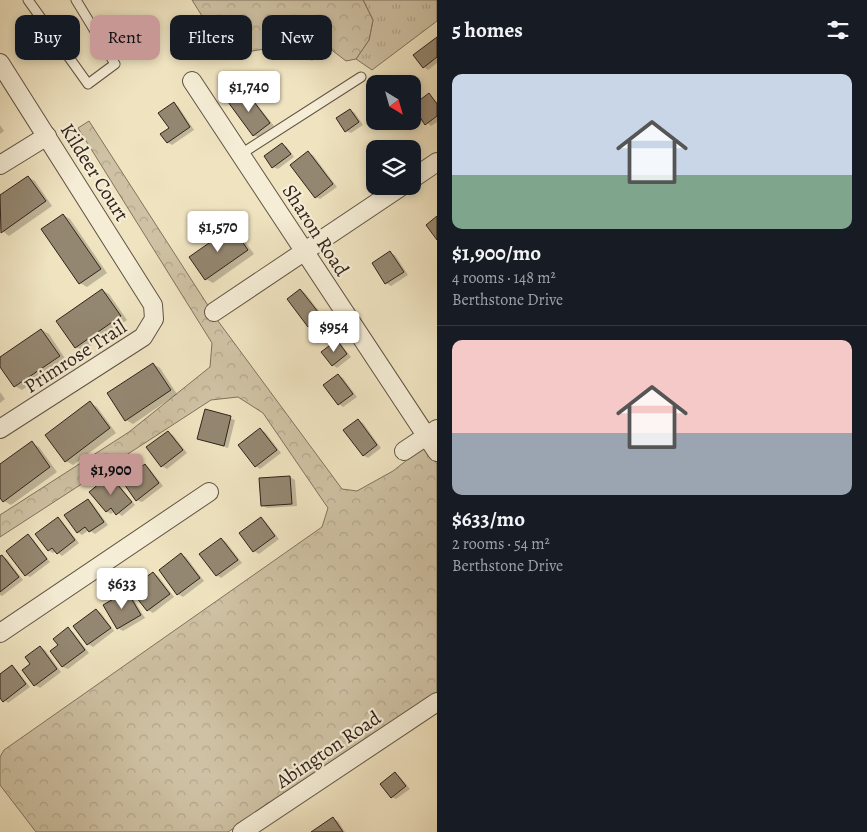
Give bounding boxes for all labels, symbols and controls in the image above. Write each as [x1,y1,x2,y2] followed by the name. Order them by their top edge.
[15,15,80,60] chip: Buy
[90,15,160,60] chip: Rent
[170,15,252,60] chip: Filters
[262,15,332,60] chip: New
[452,16,523,44] text: 5 homes
[824,16,852,44] icon: filters
[208,70,290,113] pin: $1,740
[366,75,421,130] north arrow
[366,75,421,195] map controls
[229,76,269,98] text: $1,740
[607,107,697,197] icon: home
[54,118,136,227] street label: Kildeer Court
[366,140,421,195] button: layers
[276,179,355,282] street label: Sharon Road
[177,210,259,253] pin: $1,570
[198,216,238,238] text: $1,570
[452,239,541,267] text: $1,900/mo
[452,267,556,289] text: 4 rooms · 148 m²
[452,289,563,311] text: Berthstone Drive
[304,310,364,353] pin: $954
[19,313,132,400] street label: Primrose Trail
[319,316,349,338] text: $954
[607,372,697,462] icon: home
[70,454,152,496] pin: $1,900
[91,459,132,481] text: $1,900
[452,505,525,533] text: $633/mo
[452,533,550,555] text: 2 rooms · 54 m²
[452,555,563,577] text: Berthstone Drive
[92,568,152,610] pin: $633
[108,573,136,595] text: $633
[270,704,386,795] street label: Abington Road

